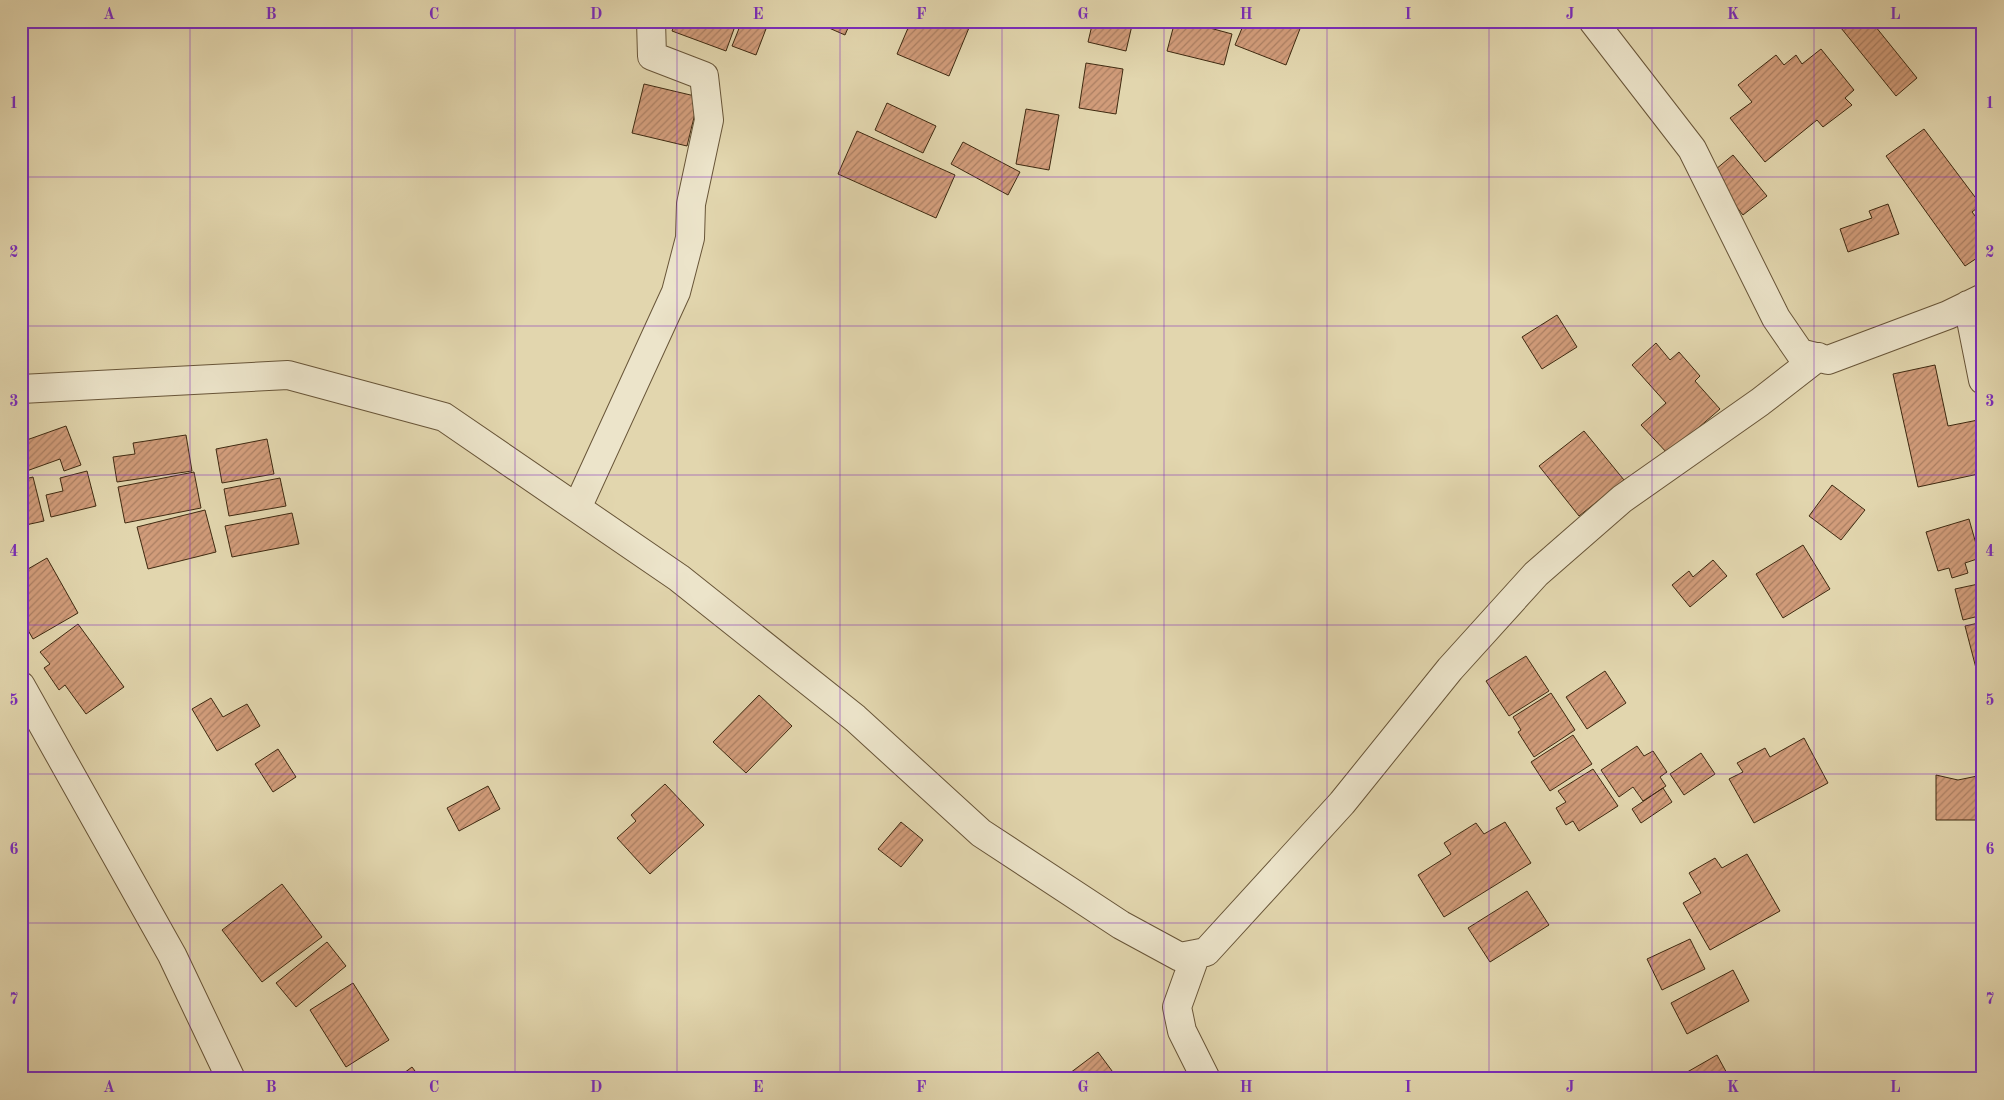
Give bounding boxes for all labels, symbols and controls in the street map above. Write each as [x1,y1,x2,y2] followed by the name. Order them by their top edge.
[103,7,115,23] text: A
[265,7,277,23] text: B
[429,7,439,23] text: C
[590,7,602,23] text: D
[752,7,764,23] text: E
[916,7,927,23] text: F
[1077,7,1089,23] text: G
[1239,7,1253,23] text: H
[1404,7,1412,23] text: I
[1566,7,1575,23] text: J
[1727,7,1739,23] text: K
[1890,7,1901,23] text: L
[9,96,19,112] text: 1
[1985,96,1995,112] text: 1
[9,245,19,261] text: 2
[1985,245,1995,261] text: 2
[9,394,19,410] text: 3
[1985,394,1995,410] text: 3
[9,544,19,560] text: 4
[1985,544,1995,560] text: 4
[9,693,19,709] text: 5
[1985,693,1995,709] text: 5
[9,842,19,858] text: 6
[1985,842,1995,858] text: 6
[9,992,19,1008] text: 7
[1985,992,1995,1008] text: 7
[103,1080,115,1096] text: A
[265,1080,277,1096] text: B
[429,1080,439,1096] text: C
[590,1080,602,1096] text: D
[752,1080,764,1096] text: E
[916,1080,927,1096] text: F
[1077,1080,1089,1096] text: G
[1239,1080,1253,1096] text: H
[1404,1080,1412,1096] text: I
[1566,1080,1575,1096] text: J
[1727,1080,1739,1096] text: K
[1890,1080,1901,1096] text: L

